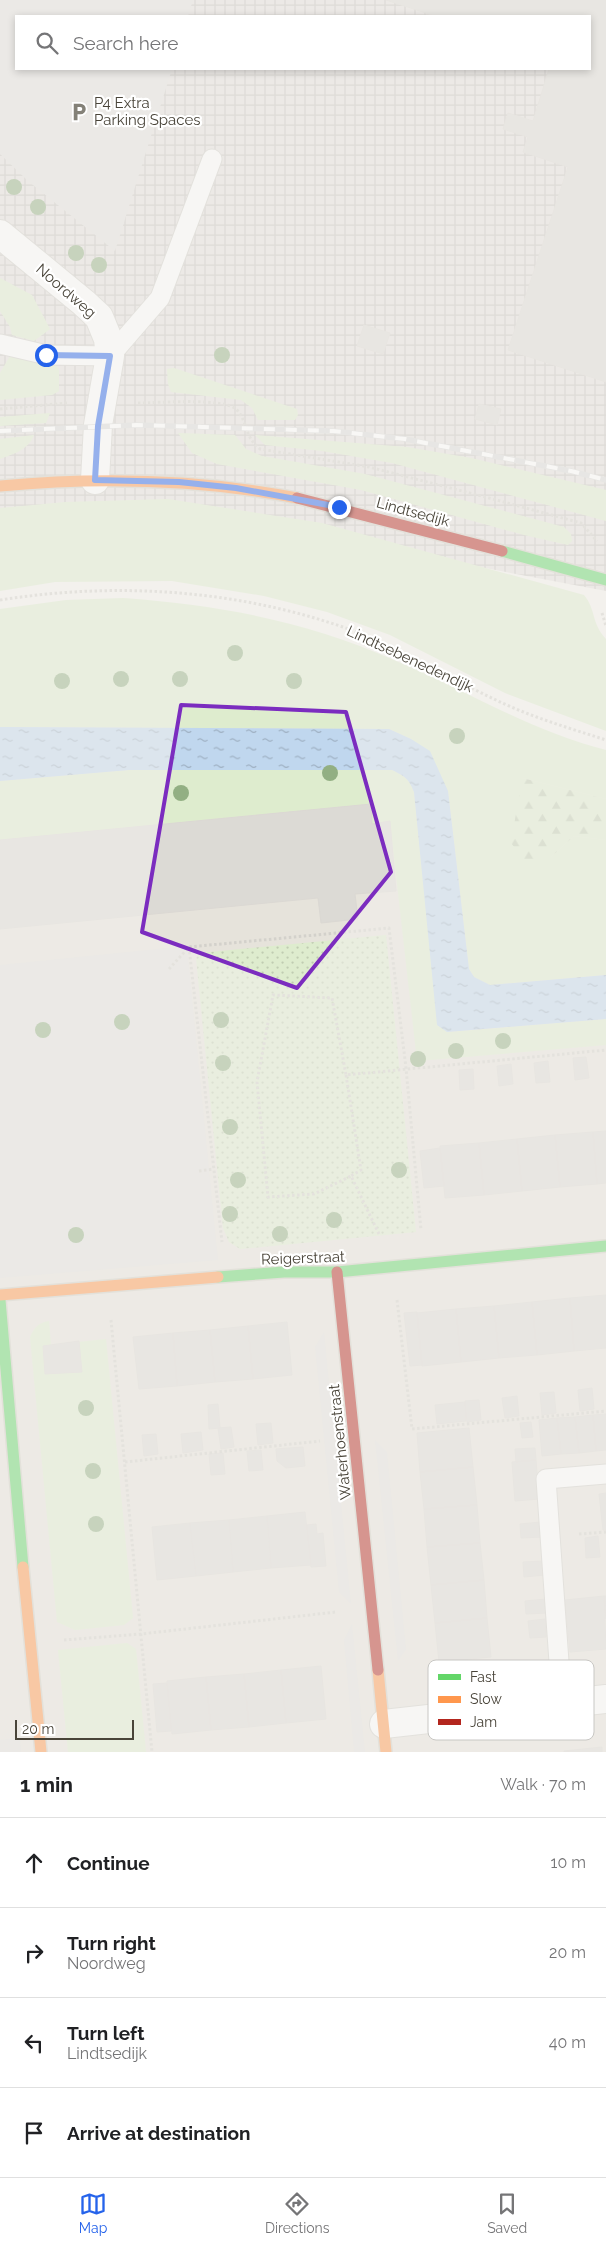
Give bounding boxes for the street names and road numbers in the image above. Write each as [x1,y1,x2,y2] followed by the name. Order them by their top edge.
[32,260,100,322] street label: Noordweg
[374,494,452,530] street label: Lindtsedijk
[344,622,476,696] street label: Lindtsebenedendijk
[261,1248,345,1268] street label: Reigerstraat
[325,1383,355,1501] street label: Waterhoenstraat

